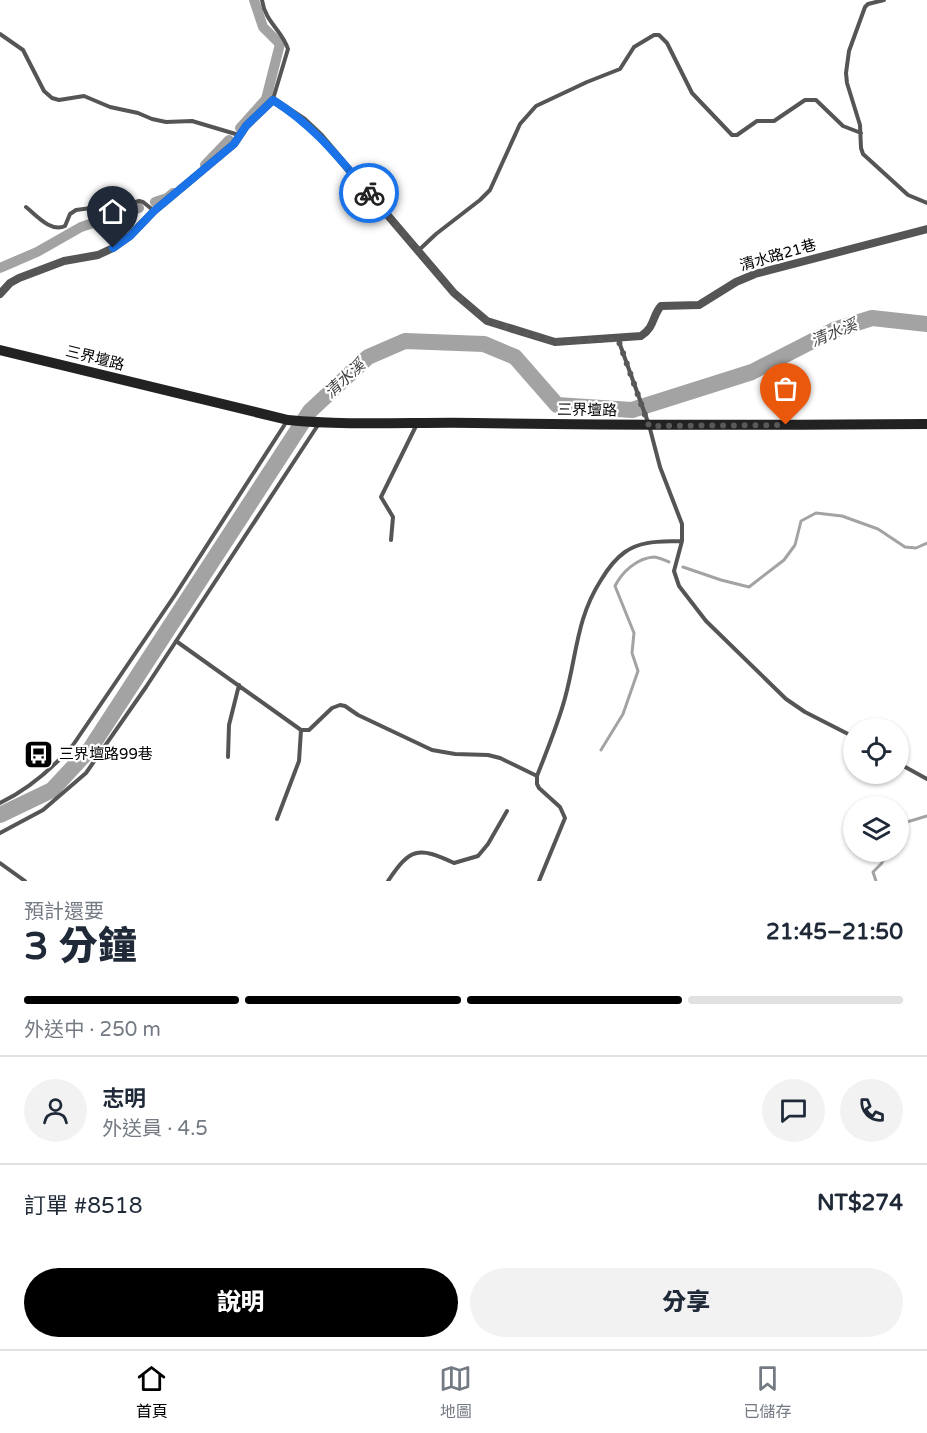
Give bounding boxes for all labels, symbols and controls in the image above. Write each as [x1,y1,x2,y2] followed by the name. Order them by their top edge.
[339,163,399,223] courier
[353,177,386,210] icon: bike
[87,186,138,248] pin
[96,195,129,228] icon: home
[738,235,818,275] street label: 清水路21巷
[808,314,862,351] water label: 清水溪
[64,342,126,374] street label: 三界壇路
[321,354,371,403] water label: 清水溪
[760,363,811,425] pin
[769,372,802,405] icon: bag
[557,400,617,420] street label: 三界壇路
[843,718,909,862] map controls
[843,718,909,784] button: locate
[22,738,54,770] bus stop icon: 三界壇路99巷
[59,745,153,763] place label: 三界壇路99巷
[843,796,909,862] button: layers
[24,900,104,924] text: 預計還要
[766,919,903,945] text: 21:45–21:50
[24,923,137,970] text: 3 分鐘
[24,1018,161,1042] text: 外送中 · 250 m
[24,1079,87,1142] button: person
[762,1079,825,1142] button: chat
[840,1079,903,1142] button: phone
[102,1086,146,1112] text: 志明
[102,1117,208,1141] text: 外送員 · 4.5
[817,1190,903,1216] text: NT$274
[24,1193,142,1219] text: 訂單 #8518
[24,1268,458,1337] button: 說明
[470,1268,903,1337] button: 分享
[135,1362,168,1422] tab: 首頁
[439,1362,472,1422] tab: 地圖
[743,1362,791,1422] tab: 已儲存

